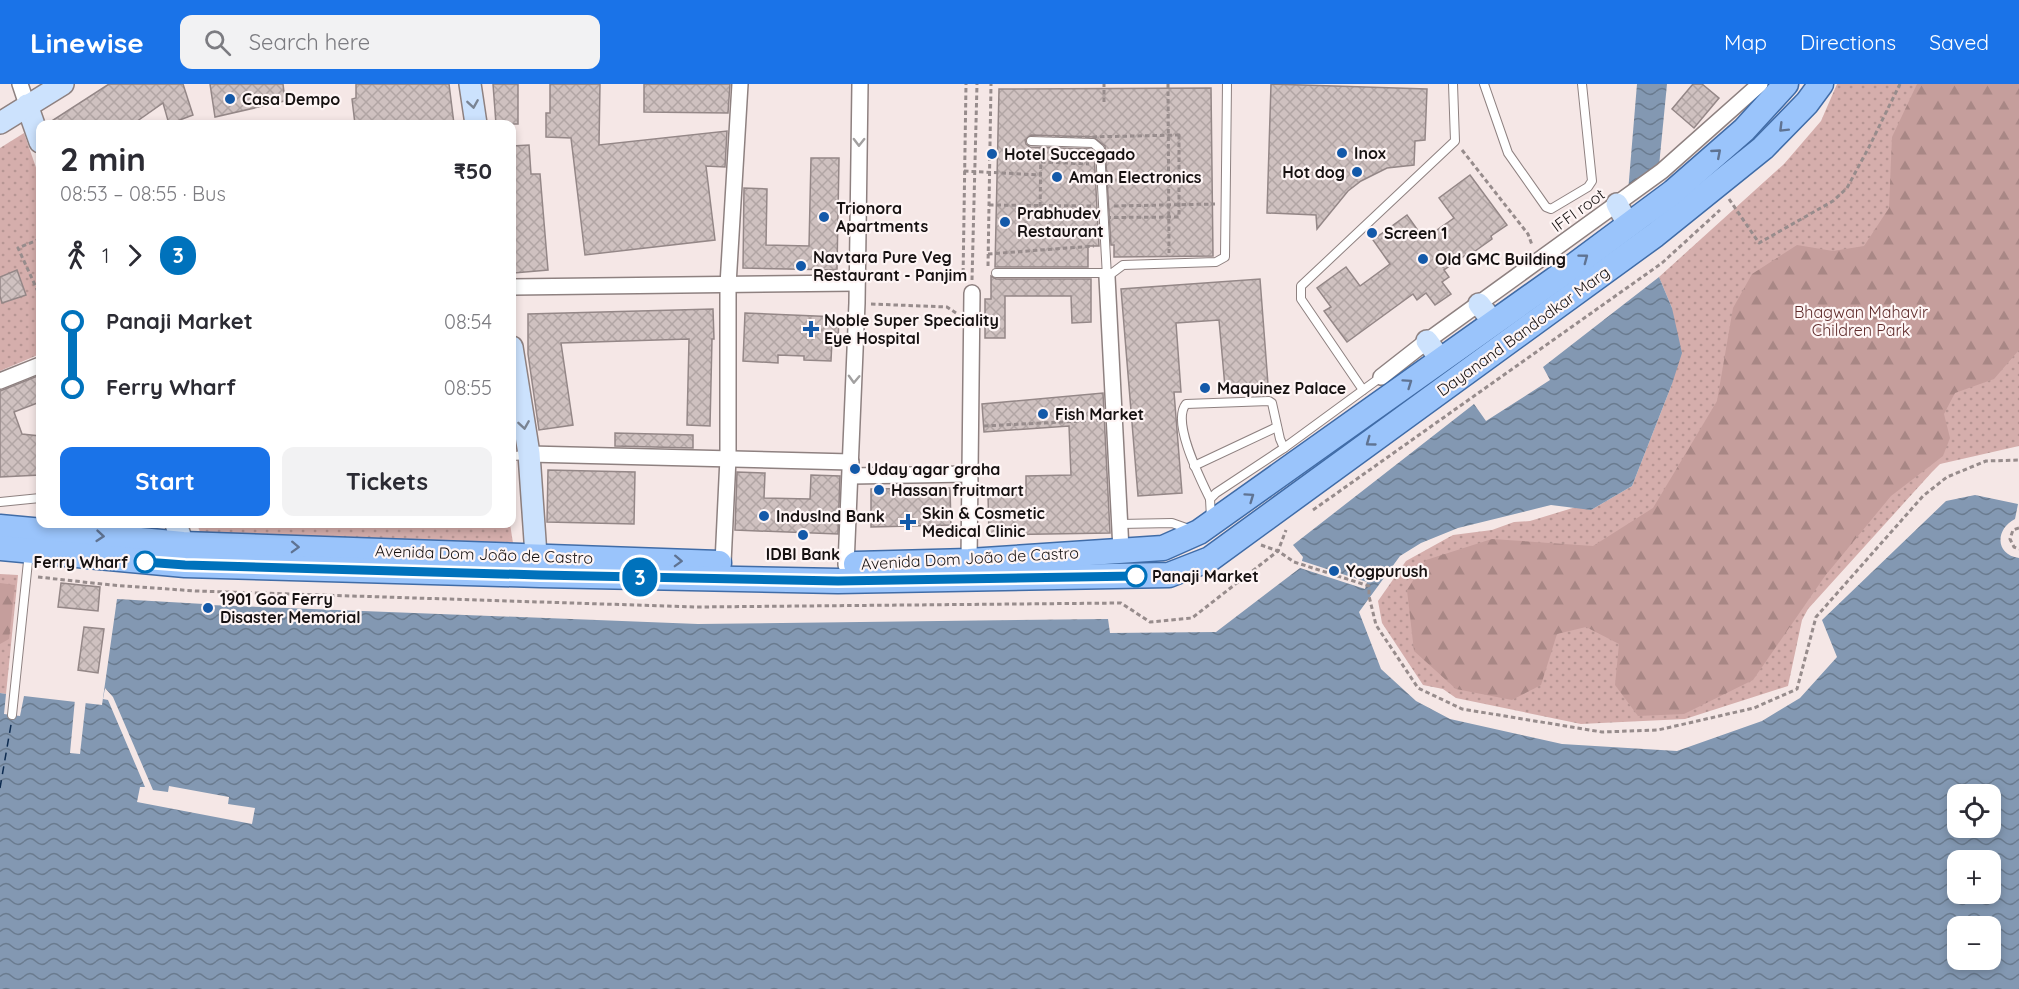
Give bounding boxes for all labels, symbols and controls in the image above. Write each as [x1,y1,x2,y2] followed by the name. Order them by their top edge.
[180,15,600,69] search box
[30,25,144,60] text: Linewise
[201,26,234,59] icon: search
[249,28,370,56] text: Search here
[1724,29,1767,55] text: Map
[1800,29,1896,55] text: Directions
[1929,29,1989,55] text: Saved
[242,89,340,109] place label: Casa Dempo
[223,92,237,106] marker: Casa Dempo
[466,99,479,109] one-way arrow
[1779,121,1790,132] one-way arrow
[60,138,146,179] text: 2 min
[853,138,865,147] one-way arrow
[1354,143,1386,163] place label: Inox
[1004,144,1135,164] place label: Hotel Succegado
[1335,146,1349,160] marker: Inox
[985,147,999,161] marker: Hotel Succegado
[1710,149,1721,160] one-way arrow
[454,157,492,185] text: ₹50
[1282,162,1345,182] place label: Hot dog
[1350,165,1364,179] marker: Hot dog
[1069,167,1202,187] place label: Aman Electronics
[1050,170,1064,184] marker: Aman Electronics
[60,181,226,206] text: 08:53 – 08:55 · Bus
[1547,184,1609,236] street label: IFFI root
[836,198,928,236] place label: Trionora Apartments
[1017,203,1104,241] place label: Prabhudev Restaurant
[817,210,831,224] marker: Trionora Apartments
[998,215,1012,229] marker: Prabhudev Restaurant
[1384,223,1448,243] place label: Screen 1
[1365,226,1379,240] marker: Screen 1
[60,239,93,272] icon: walk
[118,239,151,272] icon: forward
[172,242,184,268] text: 3
[102,243,109,268] text: 1
[813,247,967,285] place label: Navtara Pure Veg Restaurant - Panjim
[1435,249,1566,269] place label: Old GMC Building
[1416,252,1430,266] marker: Old GMC Building
[1577,254,1588,265] one-way arrow
[794,259,808,273] marker: Navtara Pure Veg Restaurant - Panjim
[1433,262,1613,400] street label: Dayanand Bandodkar Marg
[1794,302,1928,340] park label: Bhagwan Mahavir Children Park
[106,307,253,335] text: Panaji Market
[444,309,492,334] text: 08:54
[824,310,999,348] place label: Noble Super Speciality Eye Hospital
[802,320,820,338] marker: Noble Super Speciality Eye Hospital
[106,373,236,401] text: Ferry Wharf
[444,375,492,400] text: 08:55
[848,375,861,384] one-way arrow
[1217,378,1346,398] place label: Maquinez Palace
[1402,380,1413,391] one-way arrow
[1198,381,1212,395] marker: Maquinez Palace
[1055,404,1144,424] place label: Fish Market
[1036,407,1050,421] marker: Fish Market
[517,420,530,430] one-way arrow
[1366,435,1377,446] one-way arrow
[60,447,270,516] button: Start
[282,447,492,516] button: Tickets
[867,459,1000,479] place label: Uday agar graha
[848,462,862,476] marker: Uday agar graha
[891,480,1024,500] place label: Hassan fruitmart
[872,483,886,497] marker: Hassan fruitmart
[1243,493,1254,504] one-way arrow
[922,503,1045,541] place label: Skin & Cosmetic Medical Clinic
[776,506,885,526] place label: IndusInd Bank
[757,509,771,523] marker: IndusInd Bank
[899,513,917,531] marker: Skin & Cosmetic Medical Clinic
[796,528,810,542] marker: IDBI Bank
[96,529,105,542] one-way arrow
[375,540,593,568] street label: Avenida Dom João de Castro
[290,541,299,554] one-way arrow
[861,542,1079,574] street label: Avenida Dom João de Castro
[766,544,840,564] place label: IDBI Bank
[134,551,156,573] marker: Ferry Wharf
[34,552,128,572] place label: Ferry Wharf
[674,555,683,567] one-way arrow
[620,558,660,596] line badge: 3
[1346,561,1428,581] place label: Yogpurush
[634,564,646,590] text: 3
[1327,564,1341,578] marker: Yogpurush
[1125,565,1147,587] marker: Panaji Market
[1152,566,1259,586] place label: Panaji Market
[220,589,361,627] place label: 1901 Goa Ferry Disaster Memorial
[201,601,215,615] marker: 1901 Goa Ferry Disaster Memorial
[1947,784,2001,970] map controls
[1947,784,2001,838] button: locate
[1947,850,2001,904] button: +
[1947,916,2001,970] button: −

